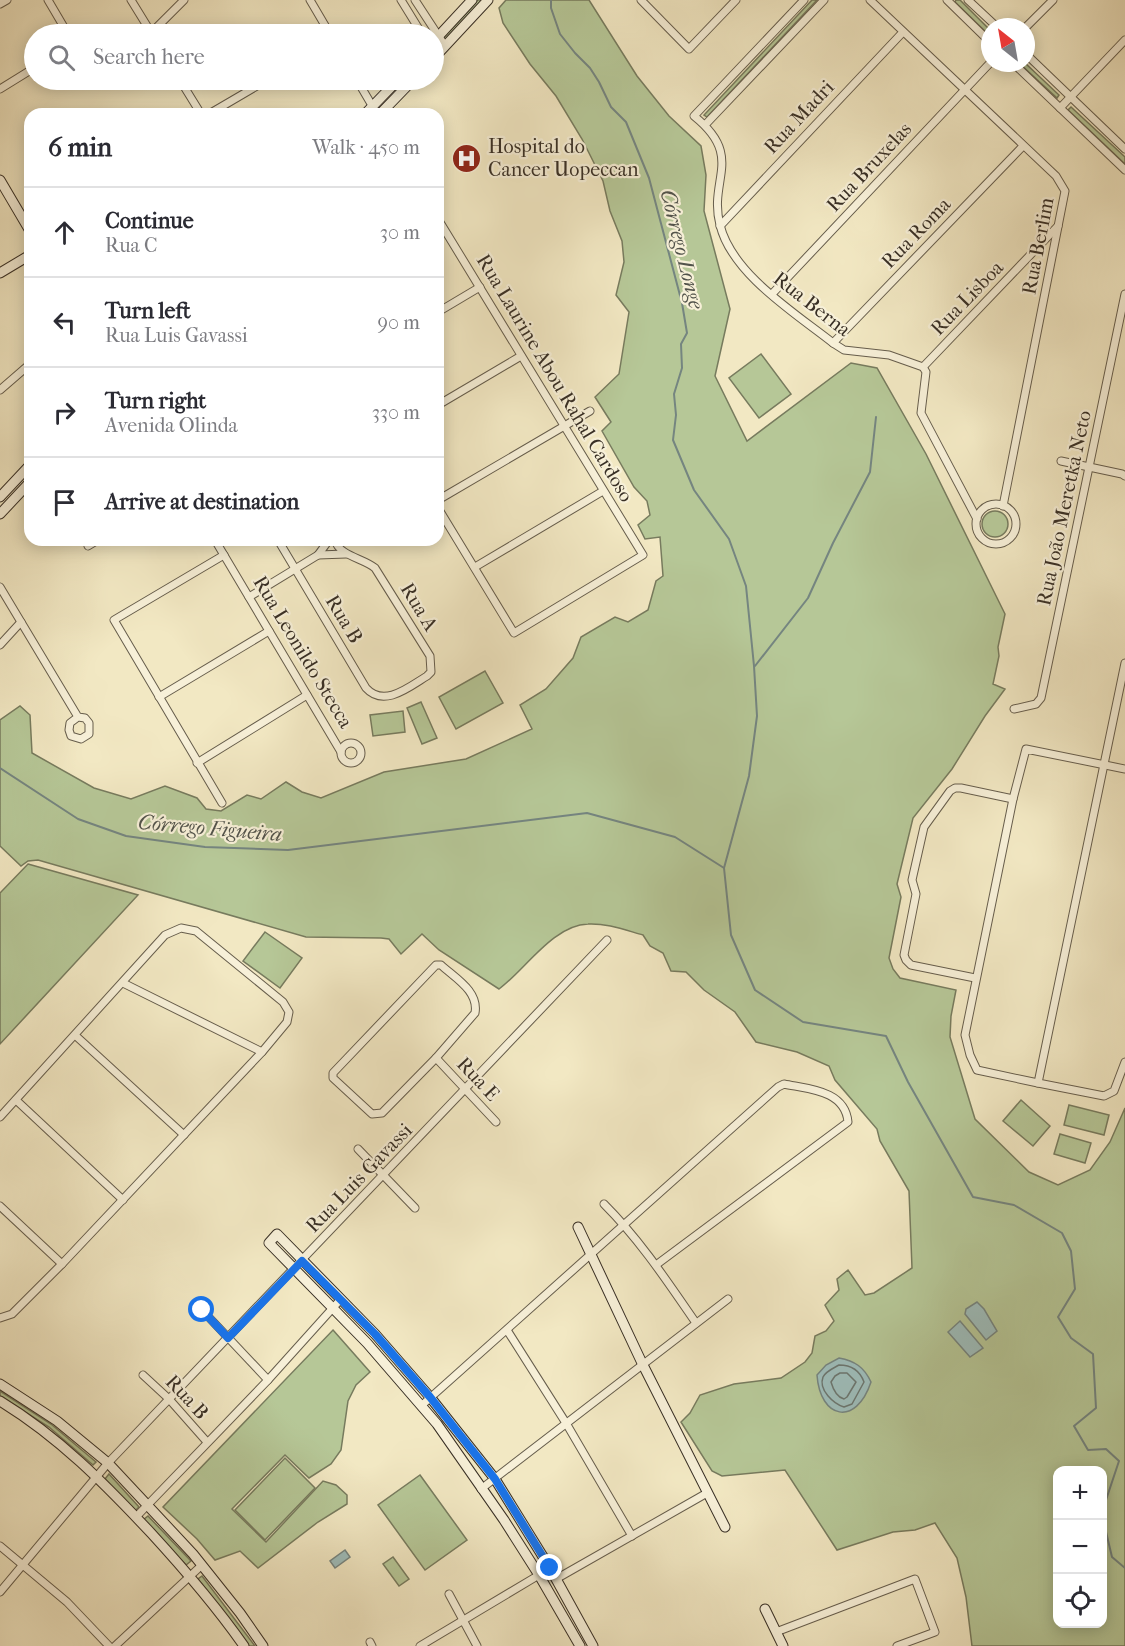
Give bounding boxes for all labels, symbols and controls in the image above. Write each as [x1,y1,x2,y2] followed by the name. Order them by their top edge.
[981,18,1035,72] north arrow
[24,24,444,90] search box
[45,41,78,74] icon: search
[93,44,205,70] text: Search here
[759,75,839,158] street label: Rua Madri
[822,117,916,217] street label: Rua Bruxelas
[48,132,112,163] text: 6 min
[488,135,639,181] place label: Hospital do Cancer Uopeccan
[312,136,420,159] text: Walk · 450 m
[451,142,483,174] hospital icon: Hospital do Cancer Uopeccan
[656,187,709,312] water label: Córrego Longe
[877,192,956,273] street label: Rua Roma
[1017,195,1059,296] street label: Rua Berlim
[105,208,194,234] text: Continue
[48,216,81,249] icon: ahead
[380,221,420,244] text: 30 m
[105,234,158,257] text: Rua C
[472,250,638,506] street label: Rua Laurine Abou Rahal Cardoso
[926,256,1009,340] street label: Rua Lisboa
[769,267,856,342] street label: Rua Berna
[105,298,191,324] text: Turn left
[48,306,81,339] icon: left
[378,311,420,334] text: 90 m
[105,324,248,347] text: Rua Luis Gavassi
[105,388,206,414] text: Turn right
[48,396,81,429] icon: right
[372,401,420,424] text: 330 m
[1032,408,1096,608] street label: Rua João Meretka Neto
[105,414,238,437] text: Avenida Olinda
[48,486,81,519] icon: arrive
[105,489,299,515] text: Arrive at destination
[248,572,358,733] street label: Rua Leonildo Stecca
[396,579,443,636] street label: Rua A
[321,591,367,647] street label: Rua B
[137,810,283,846] water label: Córrego Figueira
[452,1052,504,1106] street label: Rua E
[301,1119,417,1237] street label: Rua Luis Gavassi
[188,1296,214,1322] route start
[161,1370,213,1424] street label: Rua B
[1053,1466,1107,1628] map controls
[1053,1466,1107,1520] button: +
[1053,1520,1107,1574] button: −
[536,1554,562,1580] route end
[1053,1574,1107,1628] button: locate

